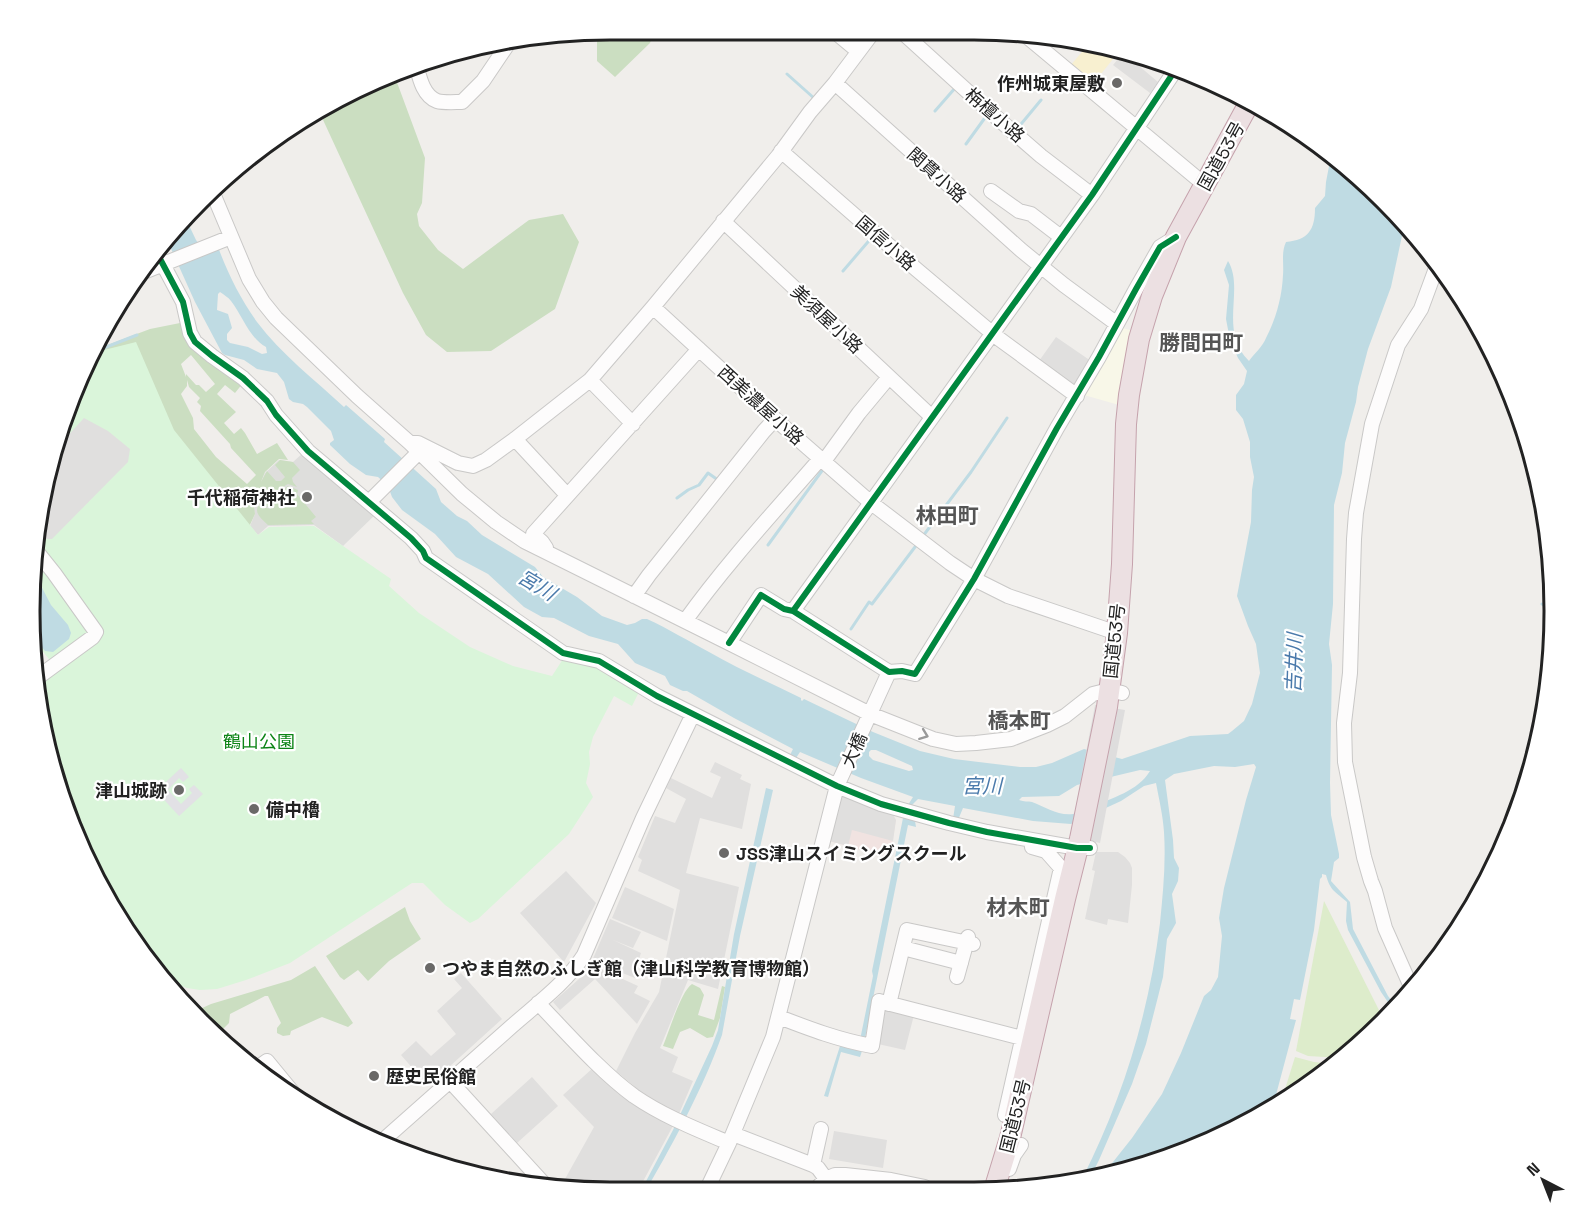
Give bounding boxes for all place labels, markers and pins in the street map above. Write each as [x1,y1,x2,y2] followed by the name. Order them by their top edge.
[997,72,1105,95] place label: 作州城東屋敷
[1110,76,1124,90] marker: 作州城東屋敷
[187,486,295,509] place label: 千代稲荷神社
[300,490,314,504] marker: 千代稲荷神社
[95,779,167,802] place label: 津山城跡
[172,783,186,797] marker: 津山城跡
[266,798,320,821] place label: 備中櫓
[247,802,261,816] marker: 備中櫓
[736,842,967,865] place label: JSS津山スイミングスクール
[717,846,731,860] marker: JSS津山スイミングスクール
[442,957,820,980] place label: つやま自然のふしぎ館（津山科学教育博物館）
[423,961,437,975] marker: つやま自然のふしぎ館（津山科学教育博物館）
[386,1065,476,1088] place label: 歴史民俗館
[367,1069,381,1083] marker: 歴史民俗館

